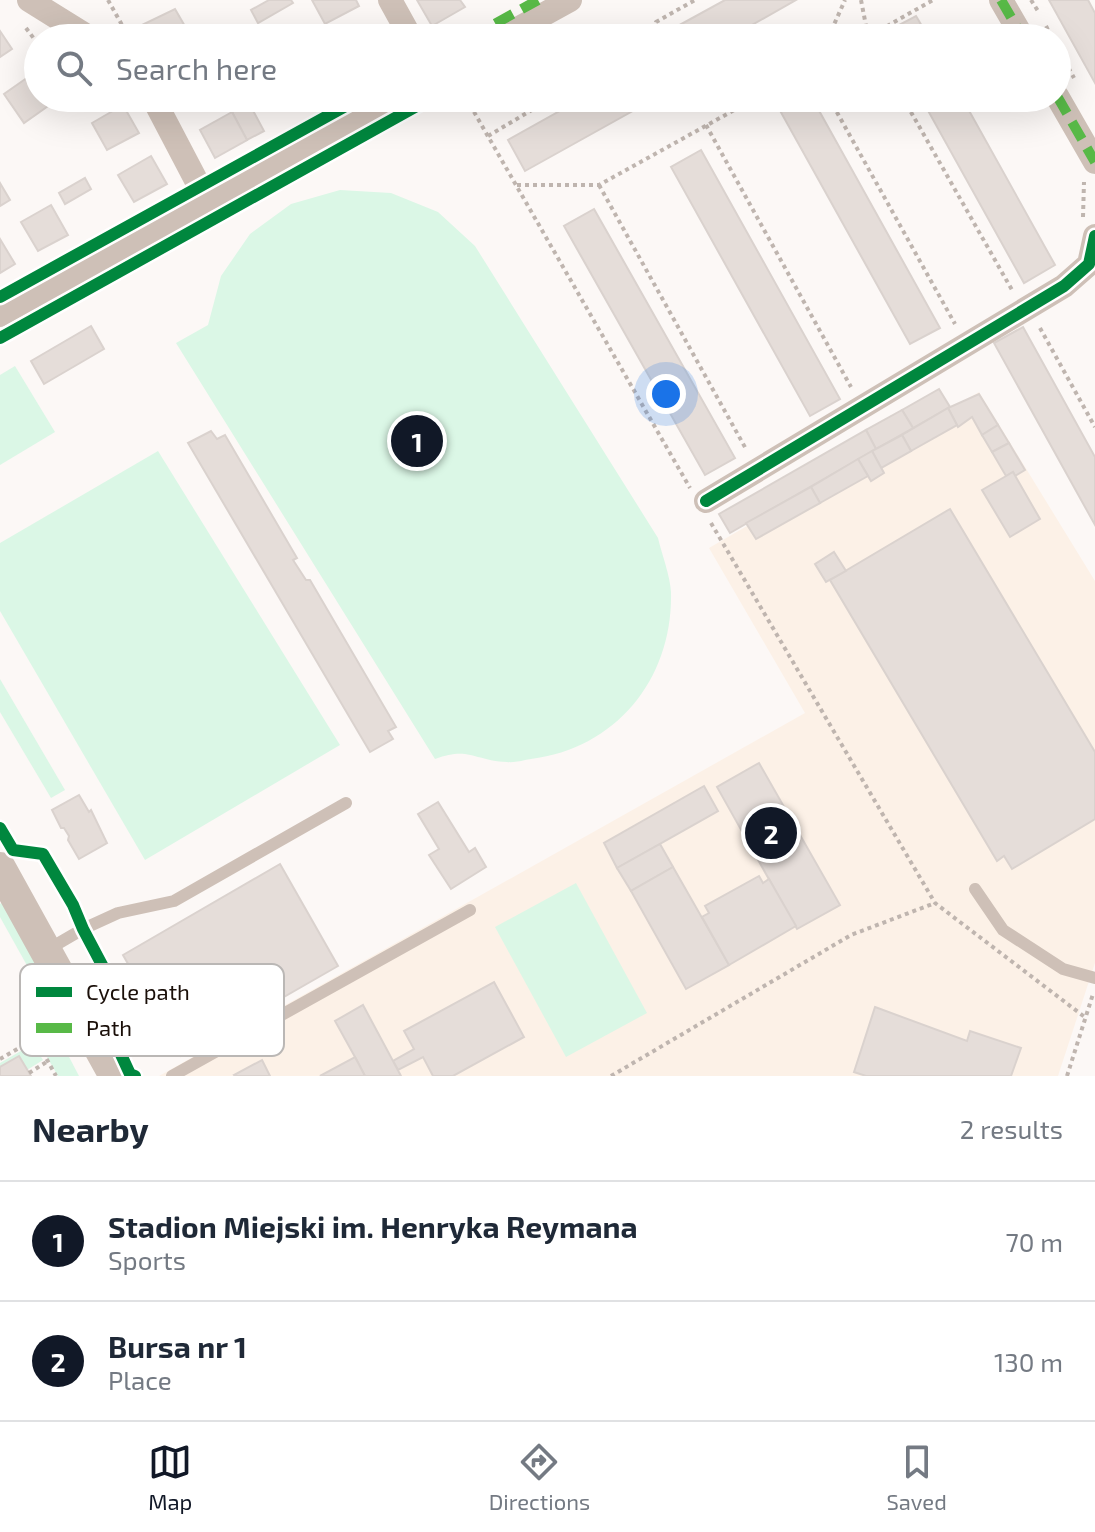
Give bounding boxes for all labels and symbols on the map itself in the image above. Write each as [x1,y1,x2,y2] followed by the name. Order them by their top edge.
[646,374,686,414] your location
[391,411,443,471] pin: 1
[745,803,797,863] pin: 2
[20,964,284,1056] legend
[86,978,190,1004] text: Cycle path
[86,1014,132,1040] text: Path

